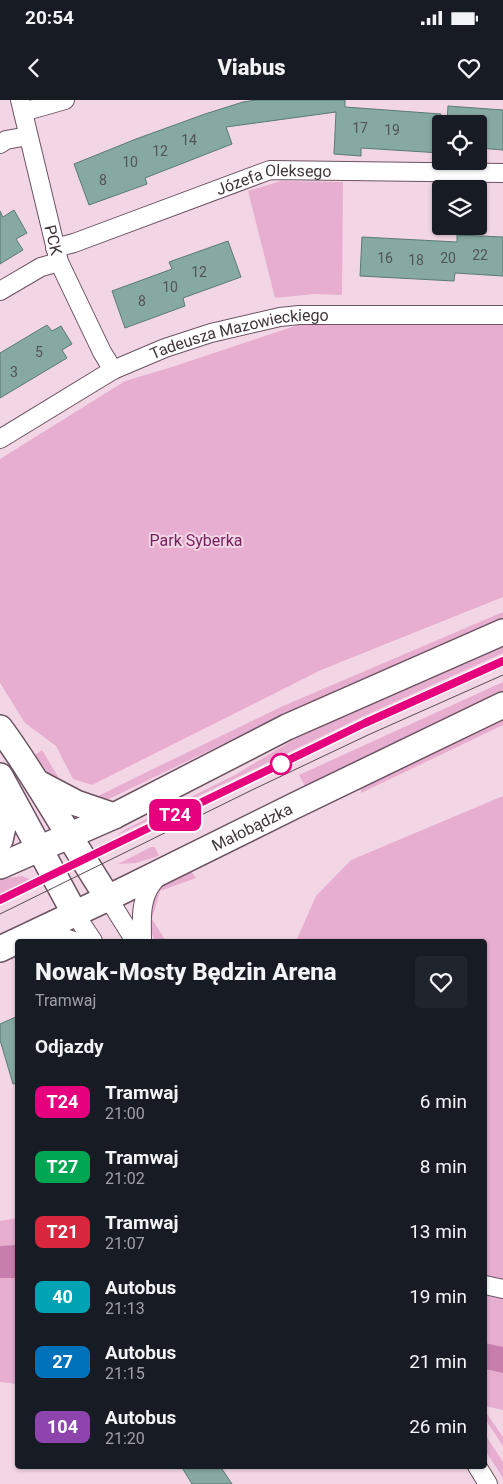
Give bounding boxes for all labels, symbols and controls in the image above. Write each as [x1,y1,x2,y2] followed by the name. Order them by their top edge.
[25,6,74,29] text: 20:54
[20,54,48,82] icon: back
[455,54,483,82] icon: heart
[217,55,286,80] text: Viabus
[432,115,487,235] map controls
[432,115,487,170] button: locate
[352,120,368,136] house number: 17
[384,122,400,138] house number: 19
[181,132,197,148] house number: 14
[152,143,168,159] house number: 12
[122,154,138,170] house number: 10
[213,160,332,199] street label: Józefa Oleksego
[99,172,107,188] house number: 8
[432,180,487,235] button: layers
[41,223,67,258] street label: PCK
[472,247,488,263] house number: 22
[377,250,393,266] house number: 16
[440,250,456,266] house number: 20
[408,252,424,268] house number: 18
[191,264,207,280] house number: 12
[162,279,178,295] house number: 10
[138,293,146,309] house number: 8
[147,306,329,363] street label: Tadeusza Mazowieckiego
[35,344,43,360] house number: 5
[10,364,18,380] house number: 3
[150,531,242,550] park label: Park Syberka
[270,753,292,775] unlabelled marker
[146,799,204,831] line badge: T24
[208,799,295,855] street label: Małobądzka
[159,804,191,825] text: T24
[415,956,467,1008] button: heart
[35,958,337,986] text: Nowak-Mosty Będzin Arena
[35,991,96,1010] text: Tramwaj
[35,1035,104,1058] text: Odjazdy
[105,1081,178,1104] text: Tramwaj
[420,1090,467,1113] text: 6 min
[47,1091,78,1112] text: T24
[105,1104,145,1123] text: 21:00
[105,1146,178,1169] text: Tramwaj
[420,1155,467,1178] text: 8 min
[47,1156,78,1177] text: T27
[105,1169,145,1188] text: 21:02
[105,1211,178,1234] text: Tramwaj
[409,1220,467,1243] text: 13 min
[47,1221,78,1242] text: T21
[105,1234,145,1253] text: 21:07
[105,1276,176,1299] text: Autobus
[409,1285,467,1308] text: 19 min
[52,1286,73,1307] text: 40
[105,1299,145,1318] text: 21:13
[105,1341,176,1364] text: Autobus
[409,1350,467,1373] text: 21 min
[52,1351,73,1372] text: 27
[105,1364,145,1383] text: 21:15
[105,1406,176,1429] text: Autobus
[409,1415,467,1438] text: 26 min
[47,1416,78,1437] text: 104
[105,1429,145,1448] text: 21:20

